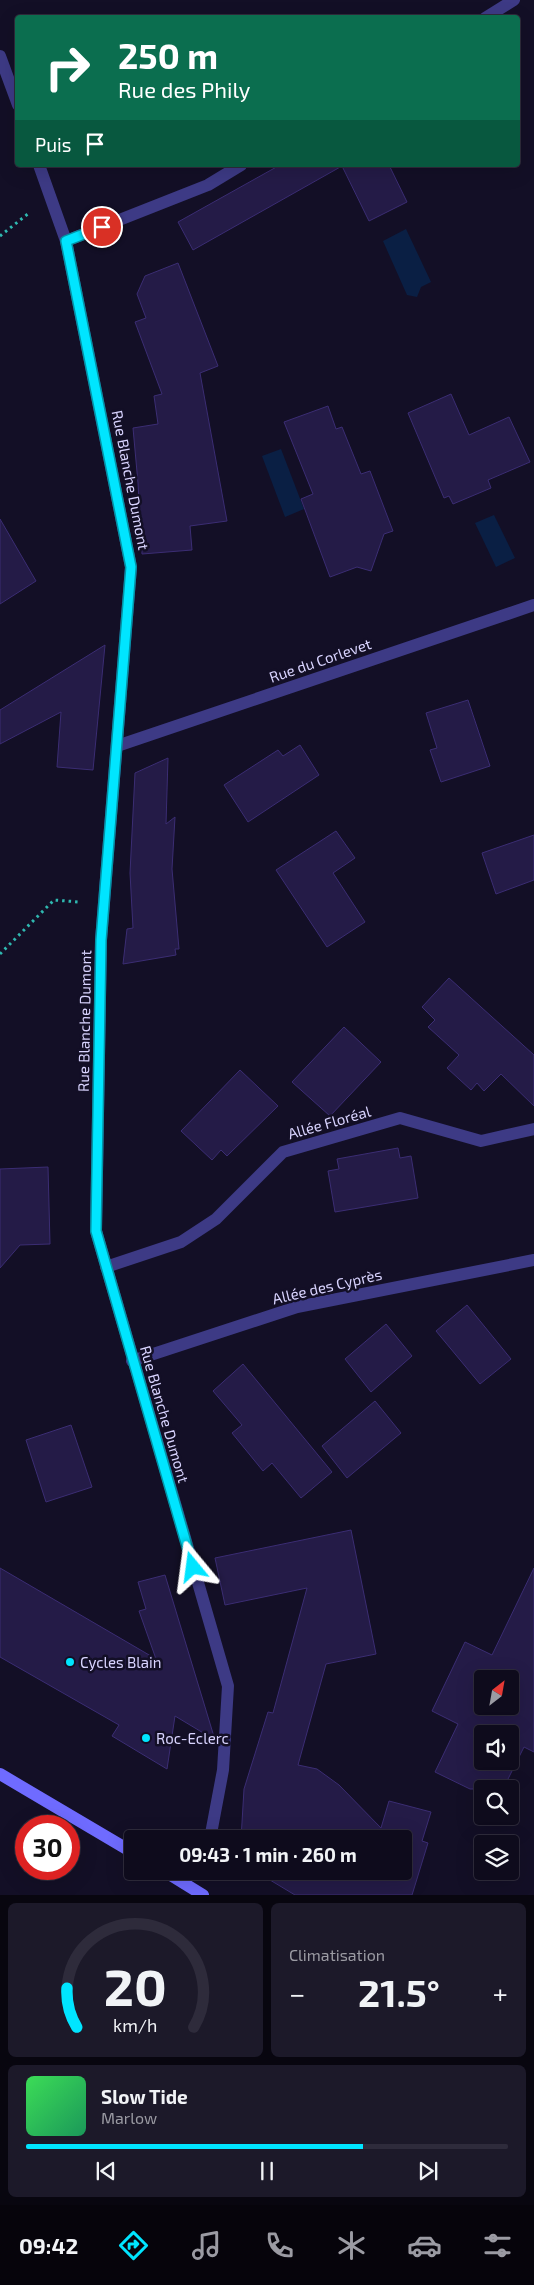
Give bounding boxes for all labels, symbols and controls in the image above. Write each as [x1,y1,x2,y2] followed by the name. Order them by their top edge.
[118,34,218,76] text: 250 m
[35,35,100,100] icon: right
[118,76,250,102] text: Rue des Phily
[81,130,109,158] icon: arrive
[35,133,71,156] text: Puis
[81,206,123,248] pin
[88,213,116,241] icon: arrive
[109,409,153,552] street label: Rue Blanche Dumont
[267,634,374,686] street label: Rue du Corlevet
[74,950,94,1092] street label: Rue Blanche Dumont
[286,1101,373,1142] street label: Allée Floréal
[270,1265,384,1307] street label: Allée des Cyprès
[137,1343,193,1485] street label: Rue Blanche Dumont
[166,1540,218,1592] position arrow
[80,1653,162,1671] place label: Cycles Blain
[64,1656,76,1668] marker: Cycles Blain
[474,1670,519,1715] north arrow
[474,1670,519,1880] map controls
[474,1725,519,1770] button: sound
[156,1729,229,1747] place label: Roc-Eclerc
[140,1732,152,1744] marker: Roc-Eclerc
[474,1780,519,1825] button: search
[15,1815,80,1880] speed limit sign: 30
[474,1835,519,1880] button: layers
[179,1843,357,1866] text: 09:43 · 1 min · 260 m
[289,1945,385,1964] text: Climatisation
[104,1954,167,2016] text: 20
[358,1969,440,2015] text: 21.5°
[289,1976,305,2010] text: −
[493,1976,508,2010] text: +
[113,2014,158,2036] text: km/h
[101,2085,188,2108] text: Slow Tide
[101,2108,157,2127] text: Marlow
[92,2157,120,2185] icon: previous
[253,2157,281,2185] icon: pause
[414,2157,442,2185] icon: next
[116,2228,151,2263] icon: directions
[189,2228,224,2263] icon: music
[262,2228,297,2263] icon: phone
[334,2228,369,2263] icon: climate
[407,2228,442,2263] icon: car
[480,2228,515,2263] icon: filters
[19,2232,78,2258] text: 09:42

